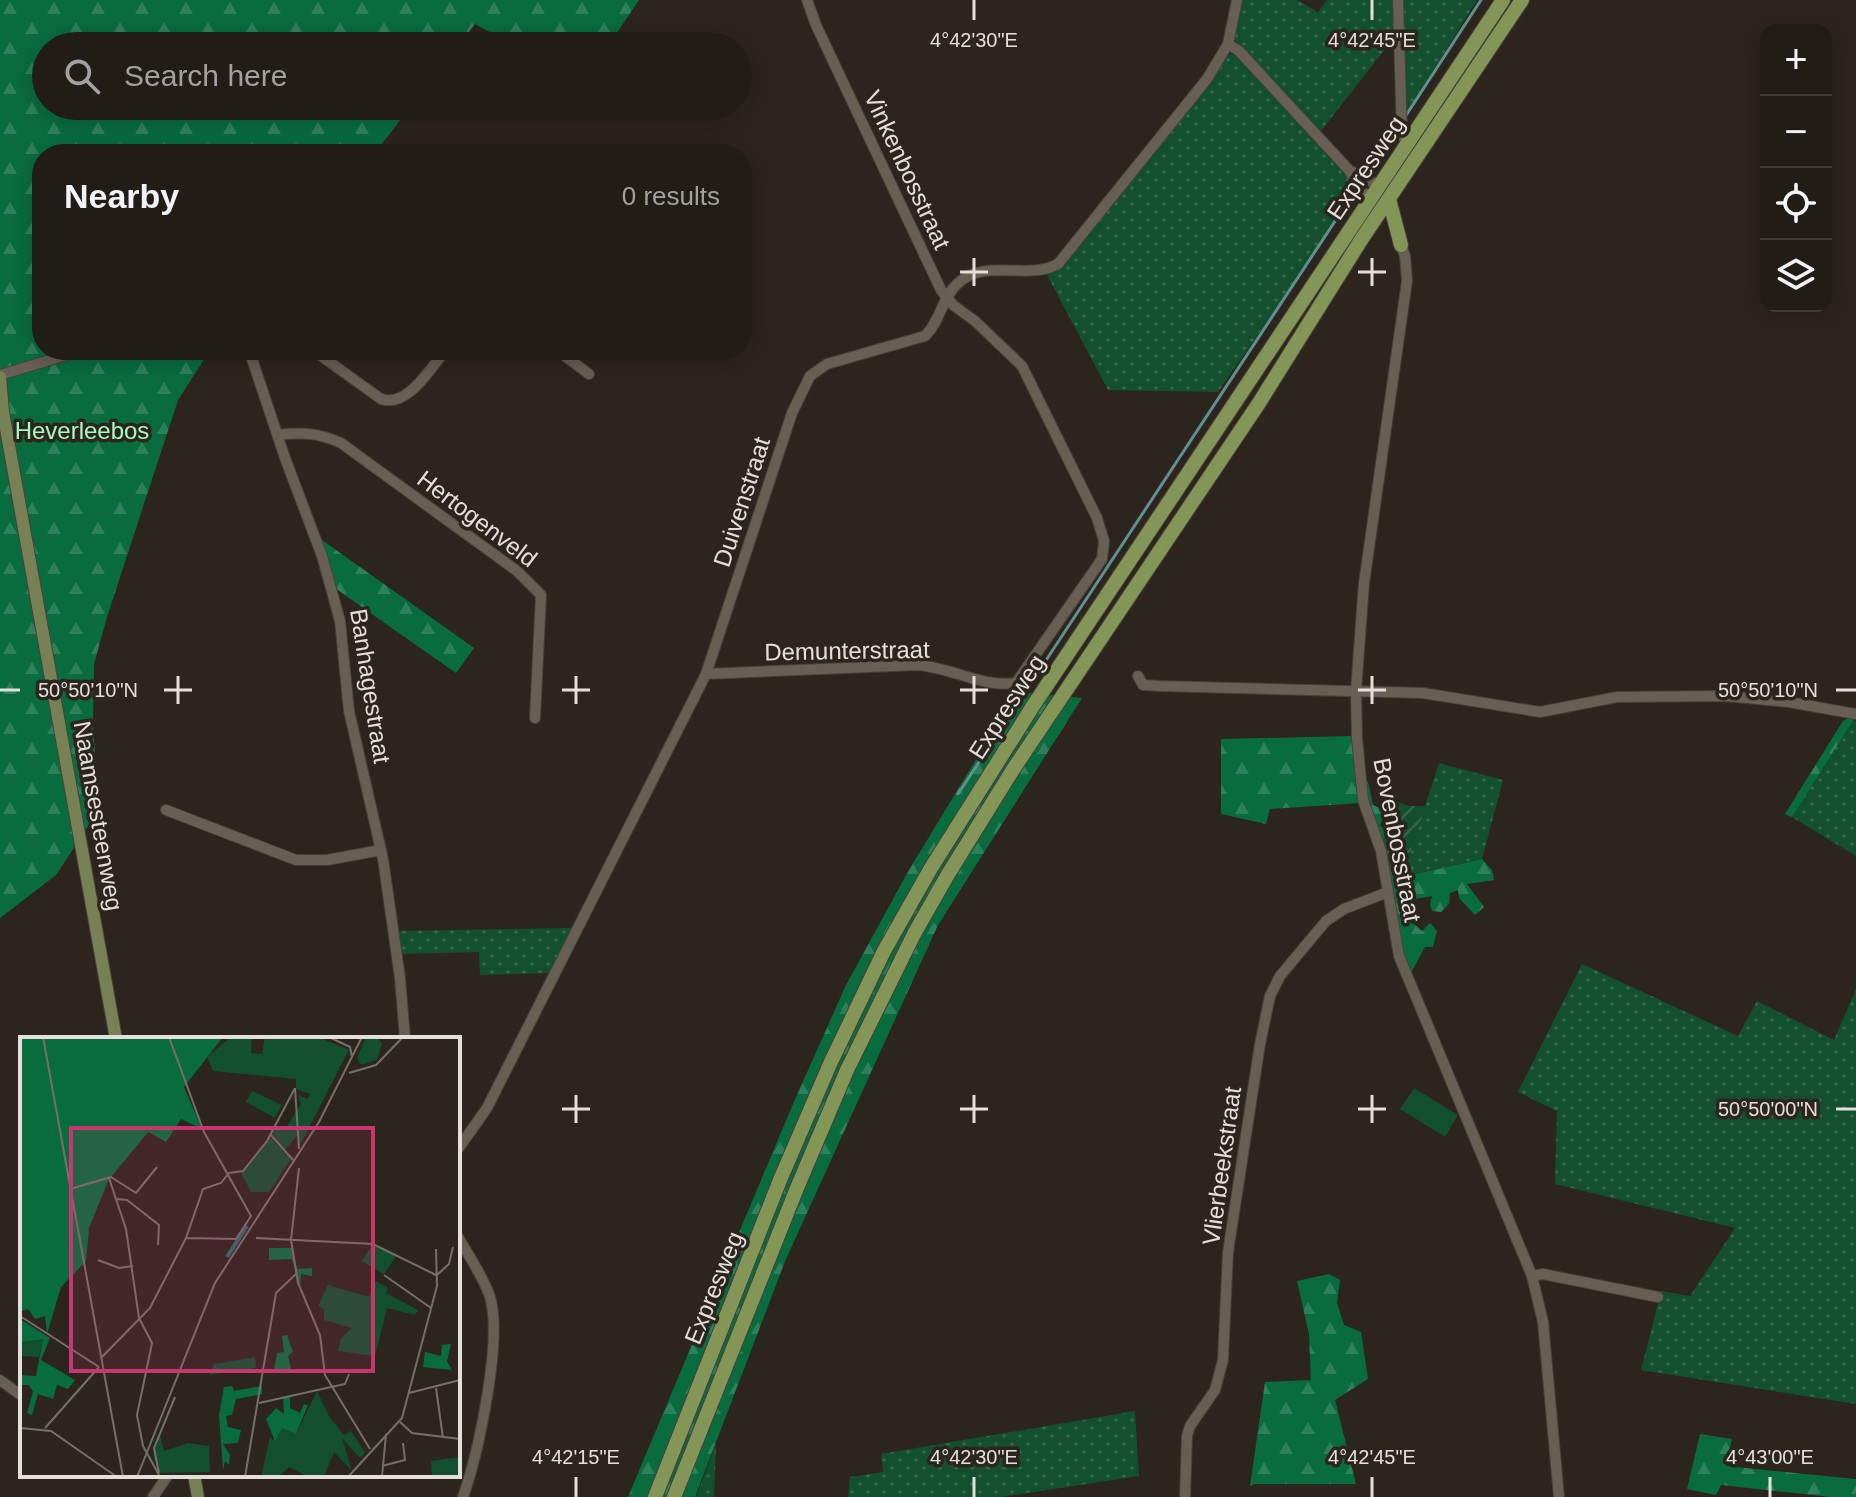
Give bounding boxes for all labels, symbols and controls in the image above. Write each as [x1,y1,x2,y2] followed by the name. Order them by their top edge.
[1760,24,1832,312] map controls
[1760,24,1832,96] button: +
[930,29,1018,51] text: 4°42'30"E
[1328,29,1416,51] text: 4°42'45"E
[32,32,752,120] search box
[60,54,104,98] icon: search
[124,59,287,92] text: Search here
[859,86,956,254] street label: Vinkenbosstraat
[1760,96,1832,168] button: −
[1321,111,1410,224] street label: Expresweg
[1760,168,1832,240] button: locate
[64,177,179,215] text: Nearby
[622,181,720,211] text: 0 results
[1760,240,1832,312] button: layers
[15,417,149,444] park label: Heverleebos
[708,433,775,570] street label: Duivenstraat
[412,465,542,572] street label: Hertogenveld
[345,607,396,765] street label: Banhagestraat
[764,636,930,665] street label: Demunterstraat
[963,650,1050,764] street label: Expresweg
[38,679,138,701] text: 50°50'10"N
[1718,679,1818,701] text: 50°50'10"N
[69,719,128,913] street label: Naamsesteenweg
[1368,755,1427,925] street label: Bovenbosstraat
[20,1037,460,1477] inset map
[1197,1084,1246,1247] street label: Vlierbeekstraat
[1718,1098,1818,1120] text: 50°50'00"N
[679,1228,748,1348] street label: Expresweg
[532,1446,620,1468] text: 4°42'15"E
[930,1446,1018,1468] text: 4°42'30"E
[1328,1446,1416,1468] text: 4°42'45"E
[1726,1446,1814,1468] text: 4°43'00"E

